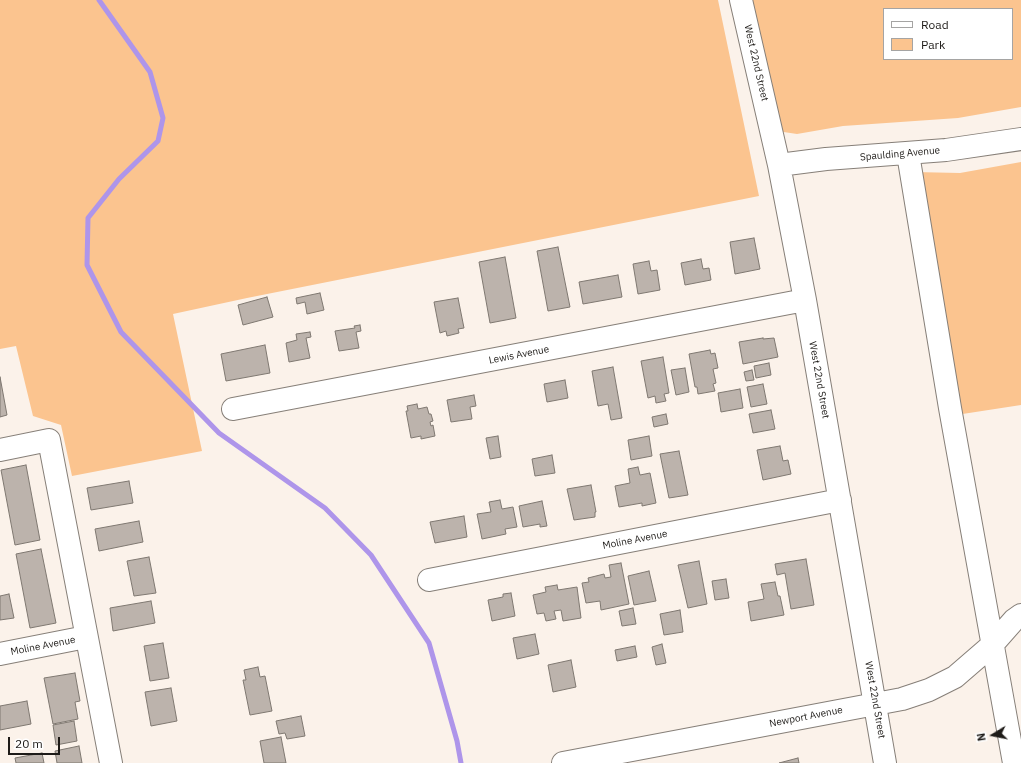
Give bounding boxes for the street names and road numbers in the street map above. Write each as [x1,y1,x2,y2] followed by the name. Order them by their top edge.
[741,24,771,102] street label: West 22nd Street
[859,145,941,163] street label: Spaulding Avenue
[806,340,832,420] street label: West 22nd Street
[488,343,550,367] street label: Lewis Avenue
[602,528,668,552] street label: Moline Avenue
[10,634,76,658] street label: Moline Avenue
[862,660,888,740] street label: West 22nd Street
[768,704,844,730] street label: Newport Avenue

